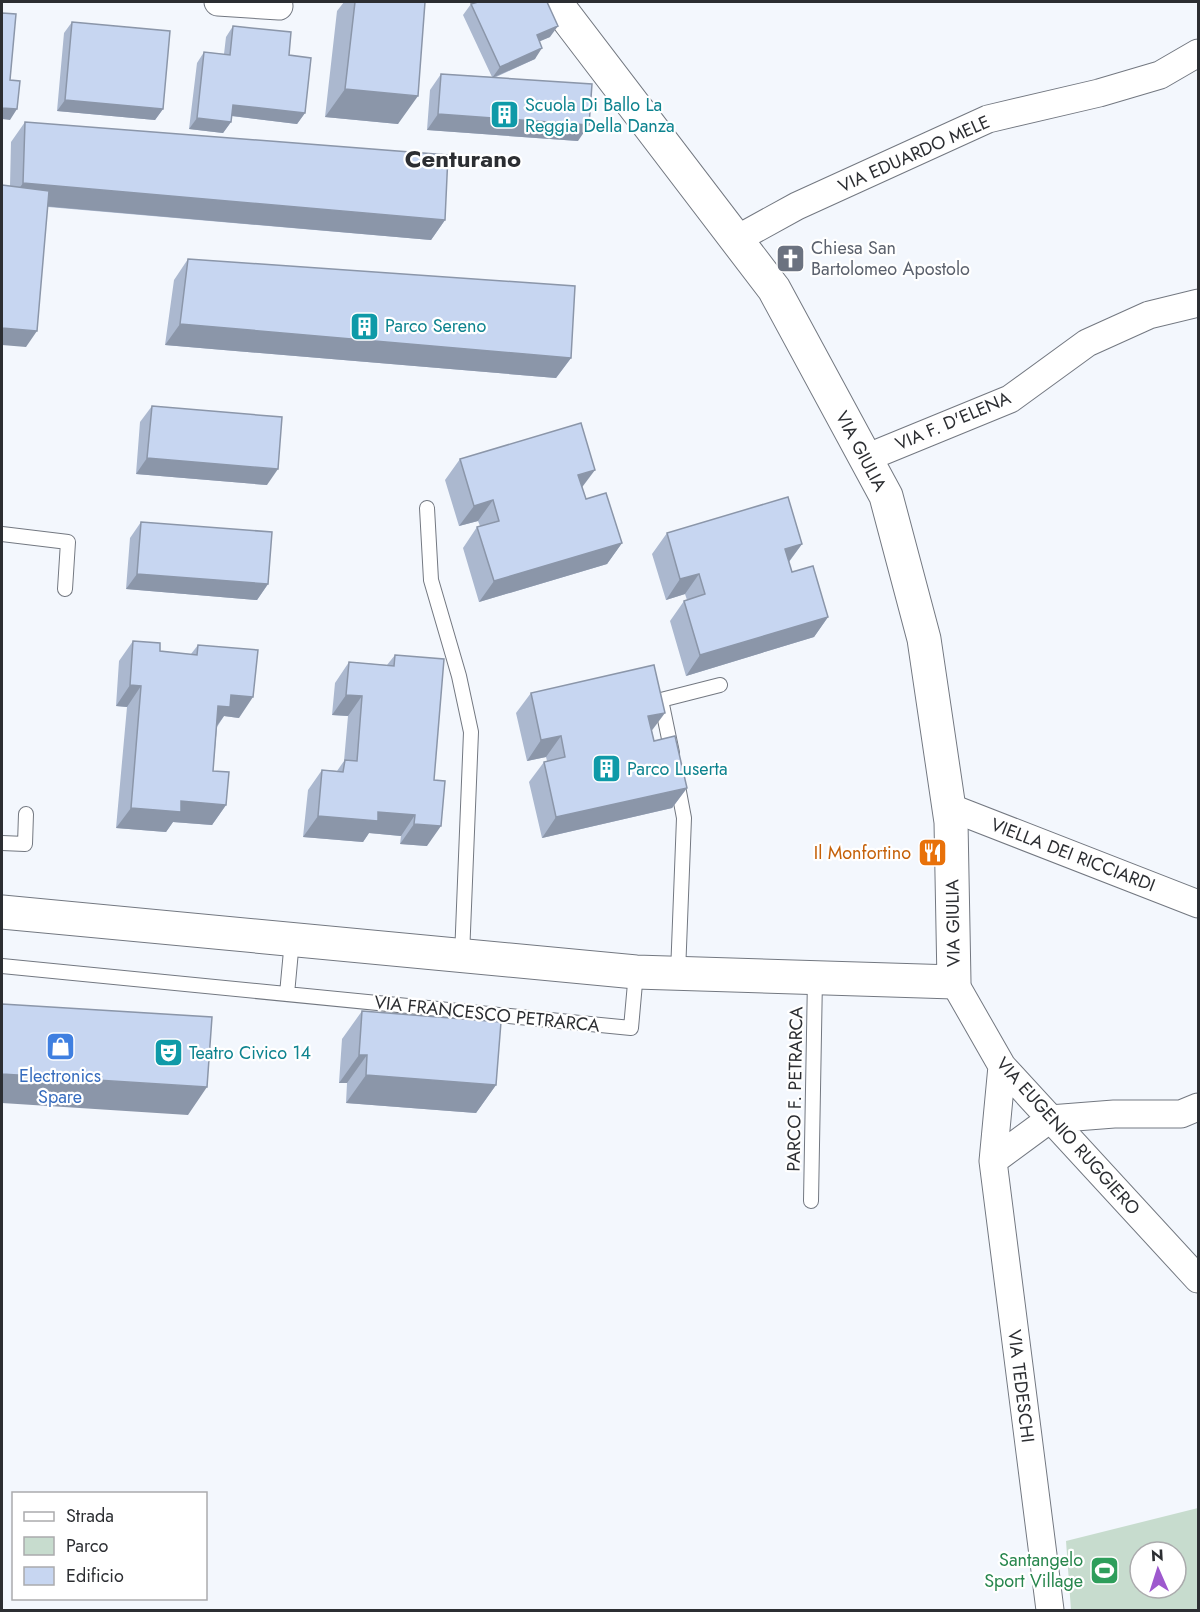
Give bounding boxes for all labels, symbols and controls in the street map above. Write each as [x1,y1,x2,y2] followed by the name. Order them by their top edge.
[525,92,675,139] place label: Scuola Di Ballo La Reggia Della Danza
[488,99,520,131] building icon: Scuola Di Ballo La Reggia Della Danza
[834,109,994,199] street label: VIA EDUARDO MELE
[405,141,521,176] district label: Centurano
[811,235,970,282] place label: Chiesa San Bartolomeo Apostolo
[774,242,806,274] church icon: Chiesa San Bartolomeo Apostolo
[348,310,380,342] building icon: Parco Sereno
[385,313,486,339] place label: Parco Sereno
[891,385,1015,457] street label: VIA F. D'ELENA
[829,406,893,496] street label: VIA GIULIA
[590,753,622,785] building icon: Parco Luserta
[627,756,728,782] place label: Parco Luserta
[987,812,1159,898] street label: VIELLA DEI RICCIARDI
[916,837,948,869] restaurant icon: Il Monfortino
[814,840,911,866] place label: Il Monfortino
[939,879,967,967] street label: VIA GIULIA
[373,989,601,1039] street label: VIA FRANCESCO PETRARCA
[781,1006,809,1172] street label: PARCO F. PETRARCA
[44,1031,76,1063] shop icon: Electronics Spare
[152,1037,184,1069] theatre icon: Teatro Civico 14
[189,1040,311,1066] place label: Teatro Civico 14
[990,1051,1146,1221] street label: VIA EUGENIO RUGGIERO
[19,1063,101,1110] place label: Electronics Spare
[1001,1328,1041,1444] street label: VIA TEDESCHI
[12,1492,207,1600] legend
[66,1503,114,1529] text: Strada
[66,1533,108,1559] text: Parco
[1128,1540,1188,1600] north arrow
[1150,1544,1164,1567] text: N
[984,1547,1083,1594] place label: Santangelo Sport Village
[1088,1554,1120,1586] sports icon: Santangelo Sport Village
[66,1563,124,1589] text: Edificio

